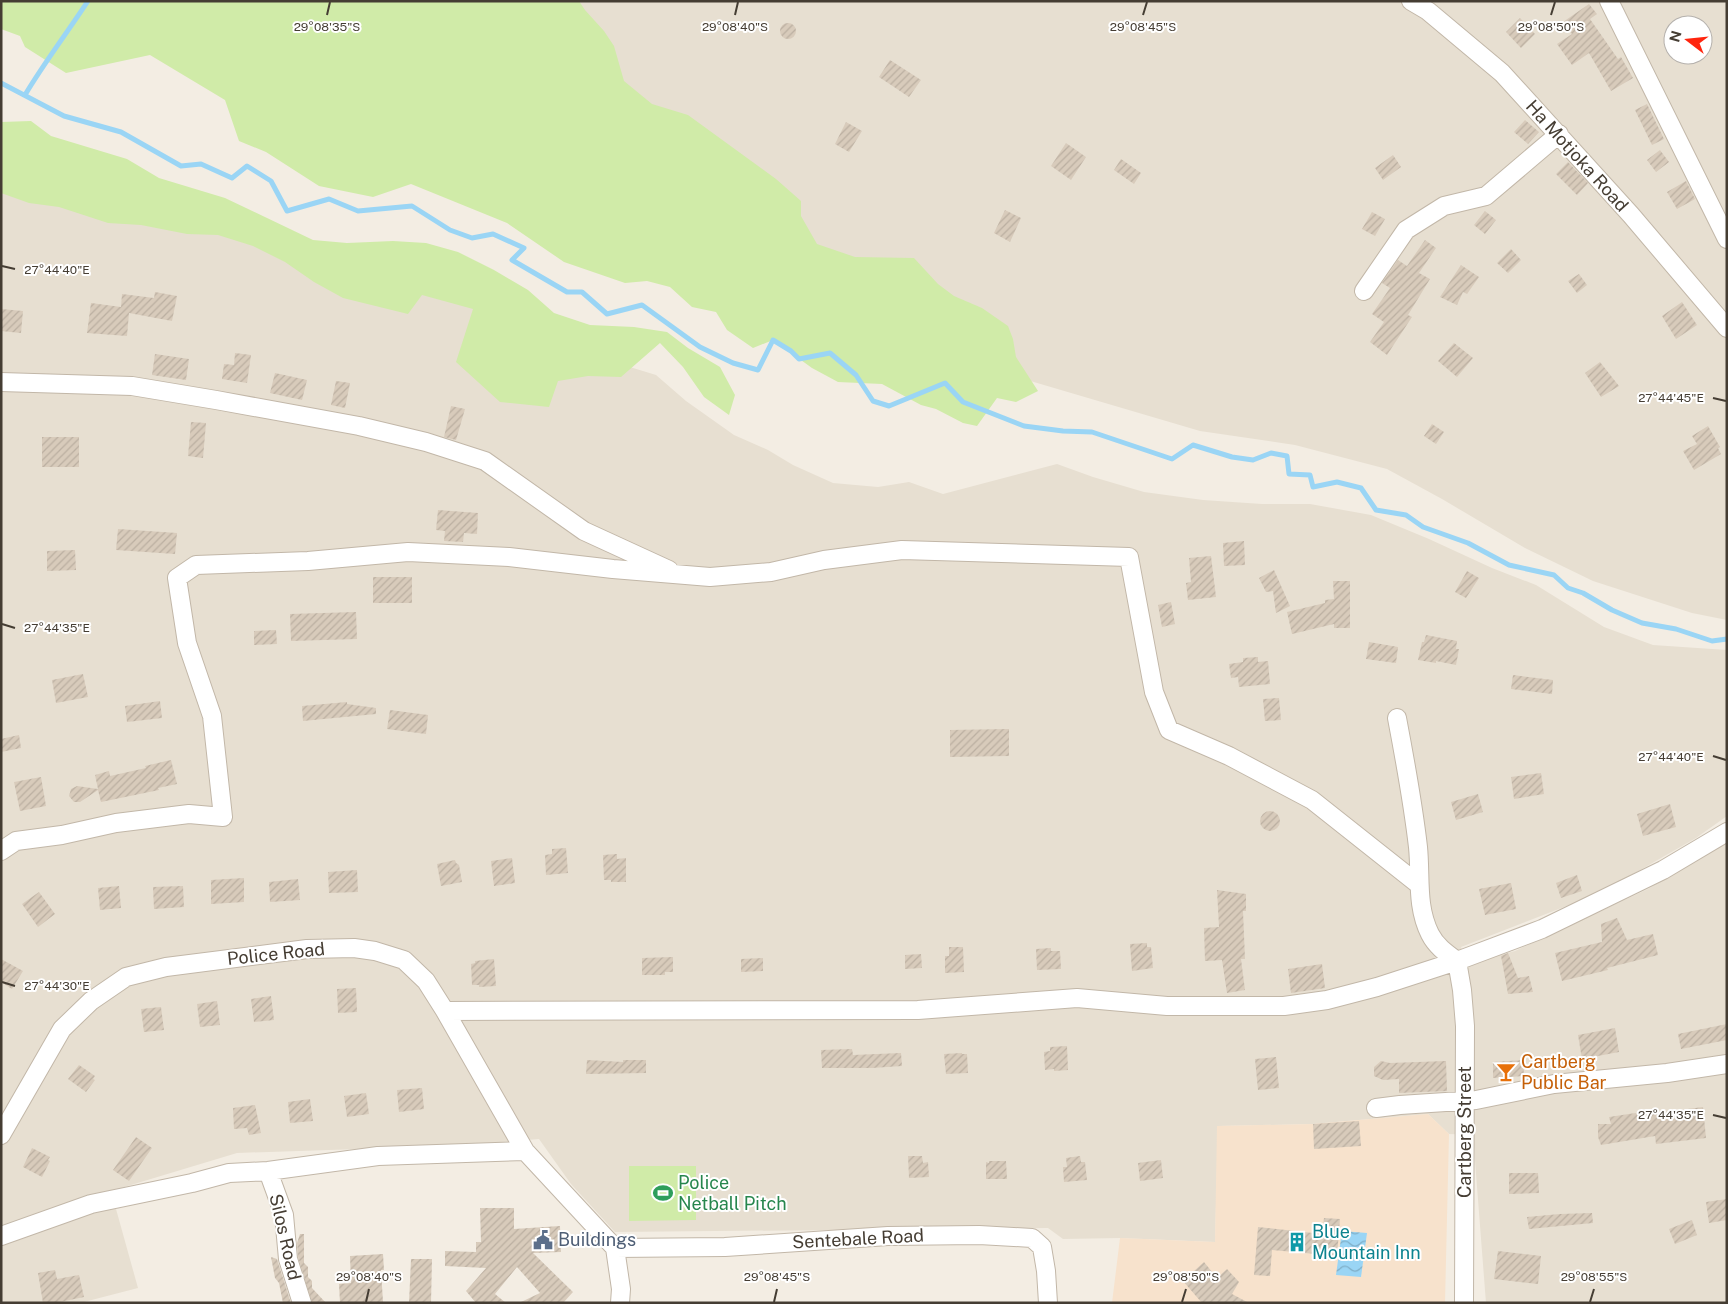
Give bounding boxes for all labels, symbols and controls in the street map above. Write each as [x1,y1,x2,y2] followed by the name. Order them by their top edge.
[1663,15,1713,65] north arrow
[294,20,360,34] text: 29°08'35"S
[702,20,768,34] text: 29°08'40"S
[1110,20,1176,34] text: 29°08'45"S
[1518,20,1584,34] text: 29°08'50"S
[1666,29,1685,44] text: N
[1522,96,1633,216] street label: Ha Motjoka Road
[24,263,90,277] text: 27°44'40"E
[1638,391,1704,405] text: 27°44'45"E
[24,621,90,635] text: 27°44'35"E
[1638,750,1704,764] text: 27°44'40"E
[226,938,326,969] street label: Police Road
[24,979,90,993] text: 27°44'30"E
[1521,1051,1607,1093] place label: Cartberg Public Bar
[1495,1061,1517,1083] bar icon: Cartberg Public Bar
[1454,1066,1475,1198] street label: Cartberg Street
[1638,1108,1704,1122] text: 27°44'35"E
[678,1172,787,1214] place label: Police Netball Pitch
[652,1182,674,1204] sports icon: Police Netball Pitch
[265,1192,306,1282] street label: Silos Road
[1312,1221,1421,1263] place label: Blue Mountain Inn
[792,1225,924,1252] street label: Sentebale Road
[532,1229,554,1251] public building icon: Buildings
[558,1229,636,1250] place label: Buildings
[1286,1231,1308,1253] building icon: Blue Mountain Inn
[336,1270,402,1284] text: 29°08'40"S
[744,1270,810,1284] text: 29°08'45"S
[1153,1270,1219,1284] text: 29°08'50"S
[1561,1270,1627,1284] text: 29°08'55"S

